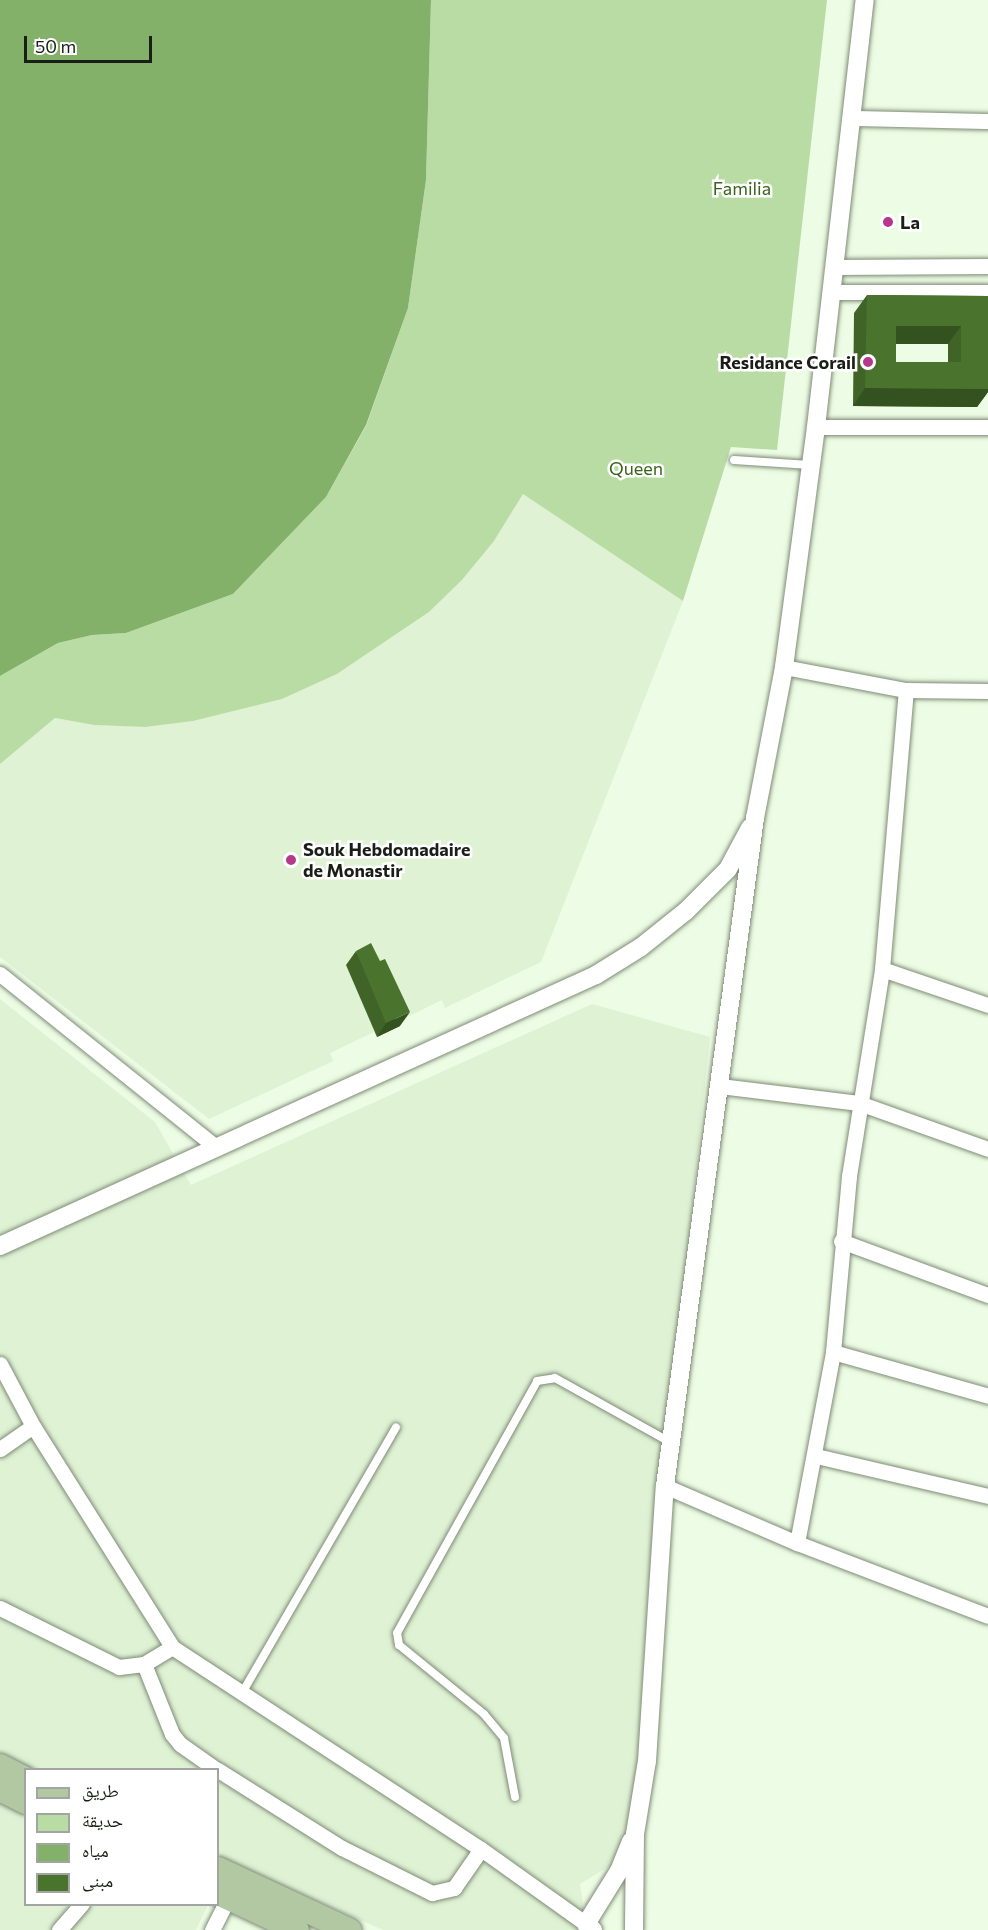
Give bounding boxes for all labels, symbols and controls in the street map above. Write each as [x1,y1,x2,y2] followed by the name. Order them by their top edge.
[27,24,154,62] scale bar
[35,35,76,57] text: 50 m
[713,177,771,199] park label: Familia
[900,211,920,233] place label: La
[881,215,895,229] marker: La
[720,351,856,373] place label: Residance Corail
[861,355,875,369] marker: Residance Corail
[609,457,663,479] park label: Queen
[303,839,470,882] place label: Souk Hebdomadaire de Monastir
[284,853,298,867] marker: Souk Hebdomadaire de Monastir
[24,1768,219,1906] legend
[82,1779,119,1801] text: طريق
[82,1809,123,1831] text: حديقة
[82,1839,109,1861] text: مياه
[82,1869,113,1891] text: مبنى

